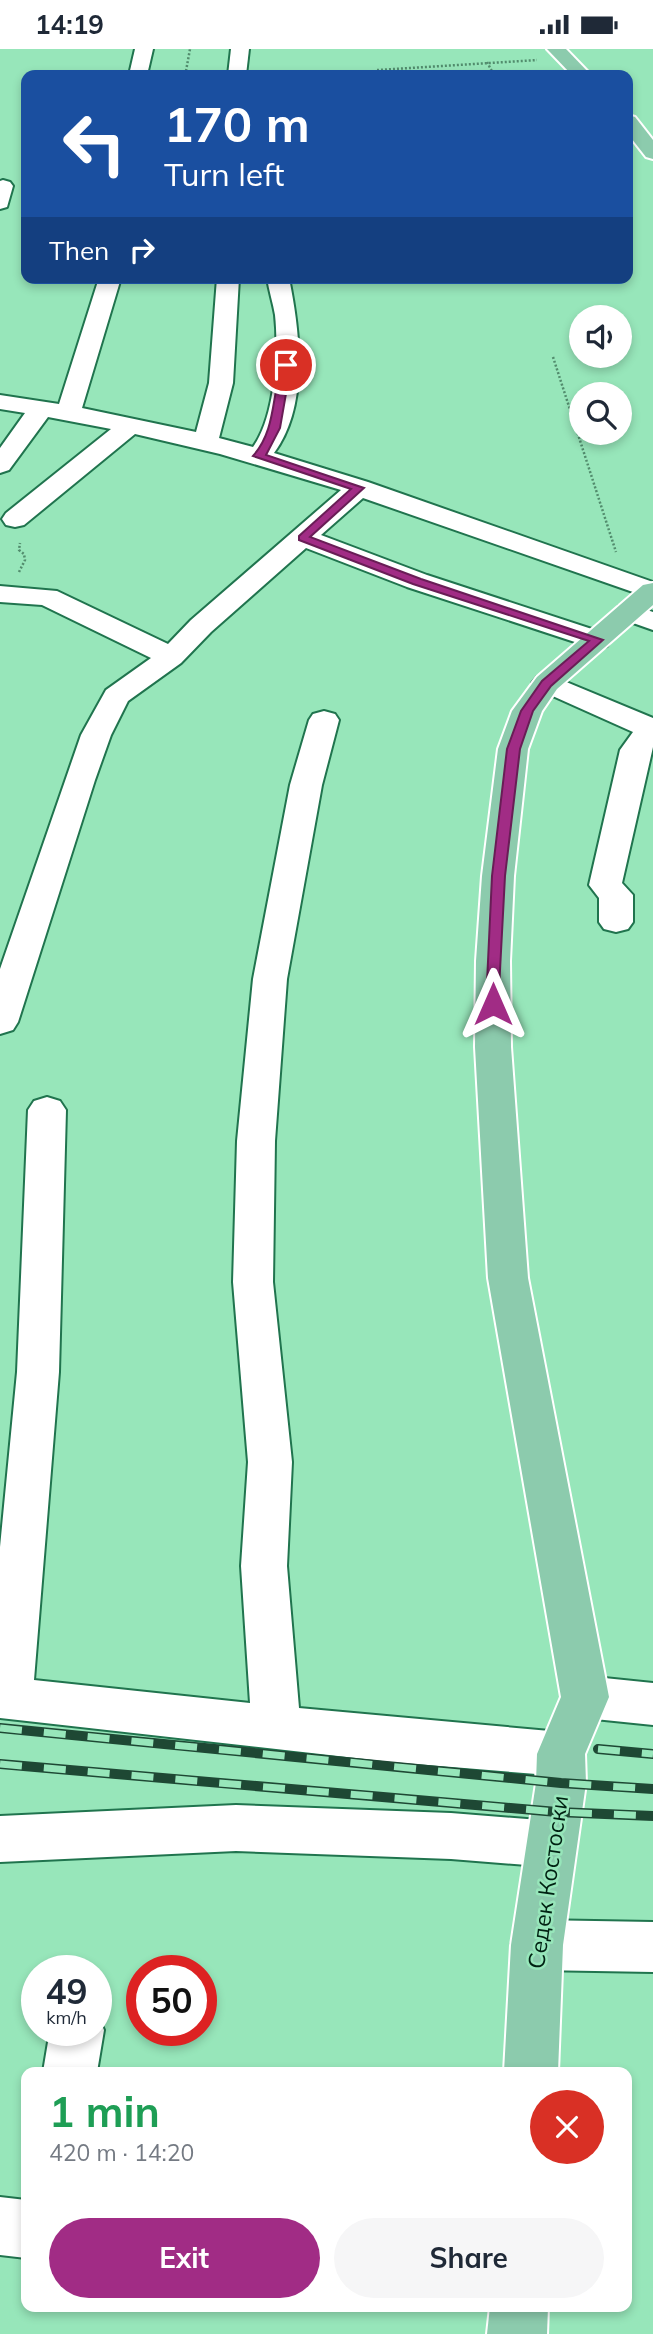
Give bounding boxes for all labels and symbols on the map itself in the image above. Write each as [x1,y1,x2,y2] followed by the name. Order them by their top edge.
[256,335,316,395] pin
[456,967,530,1041] position arrow
[521,1793,574,1970] street label: Седек Костоски
[126,1955,217,2046] speed limit sign: 50

